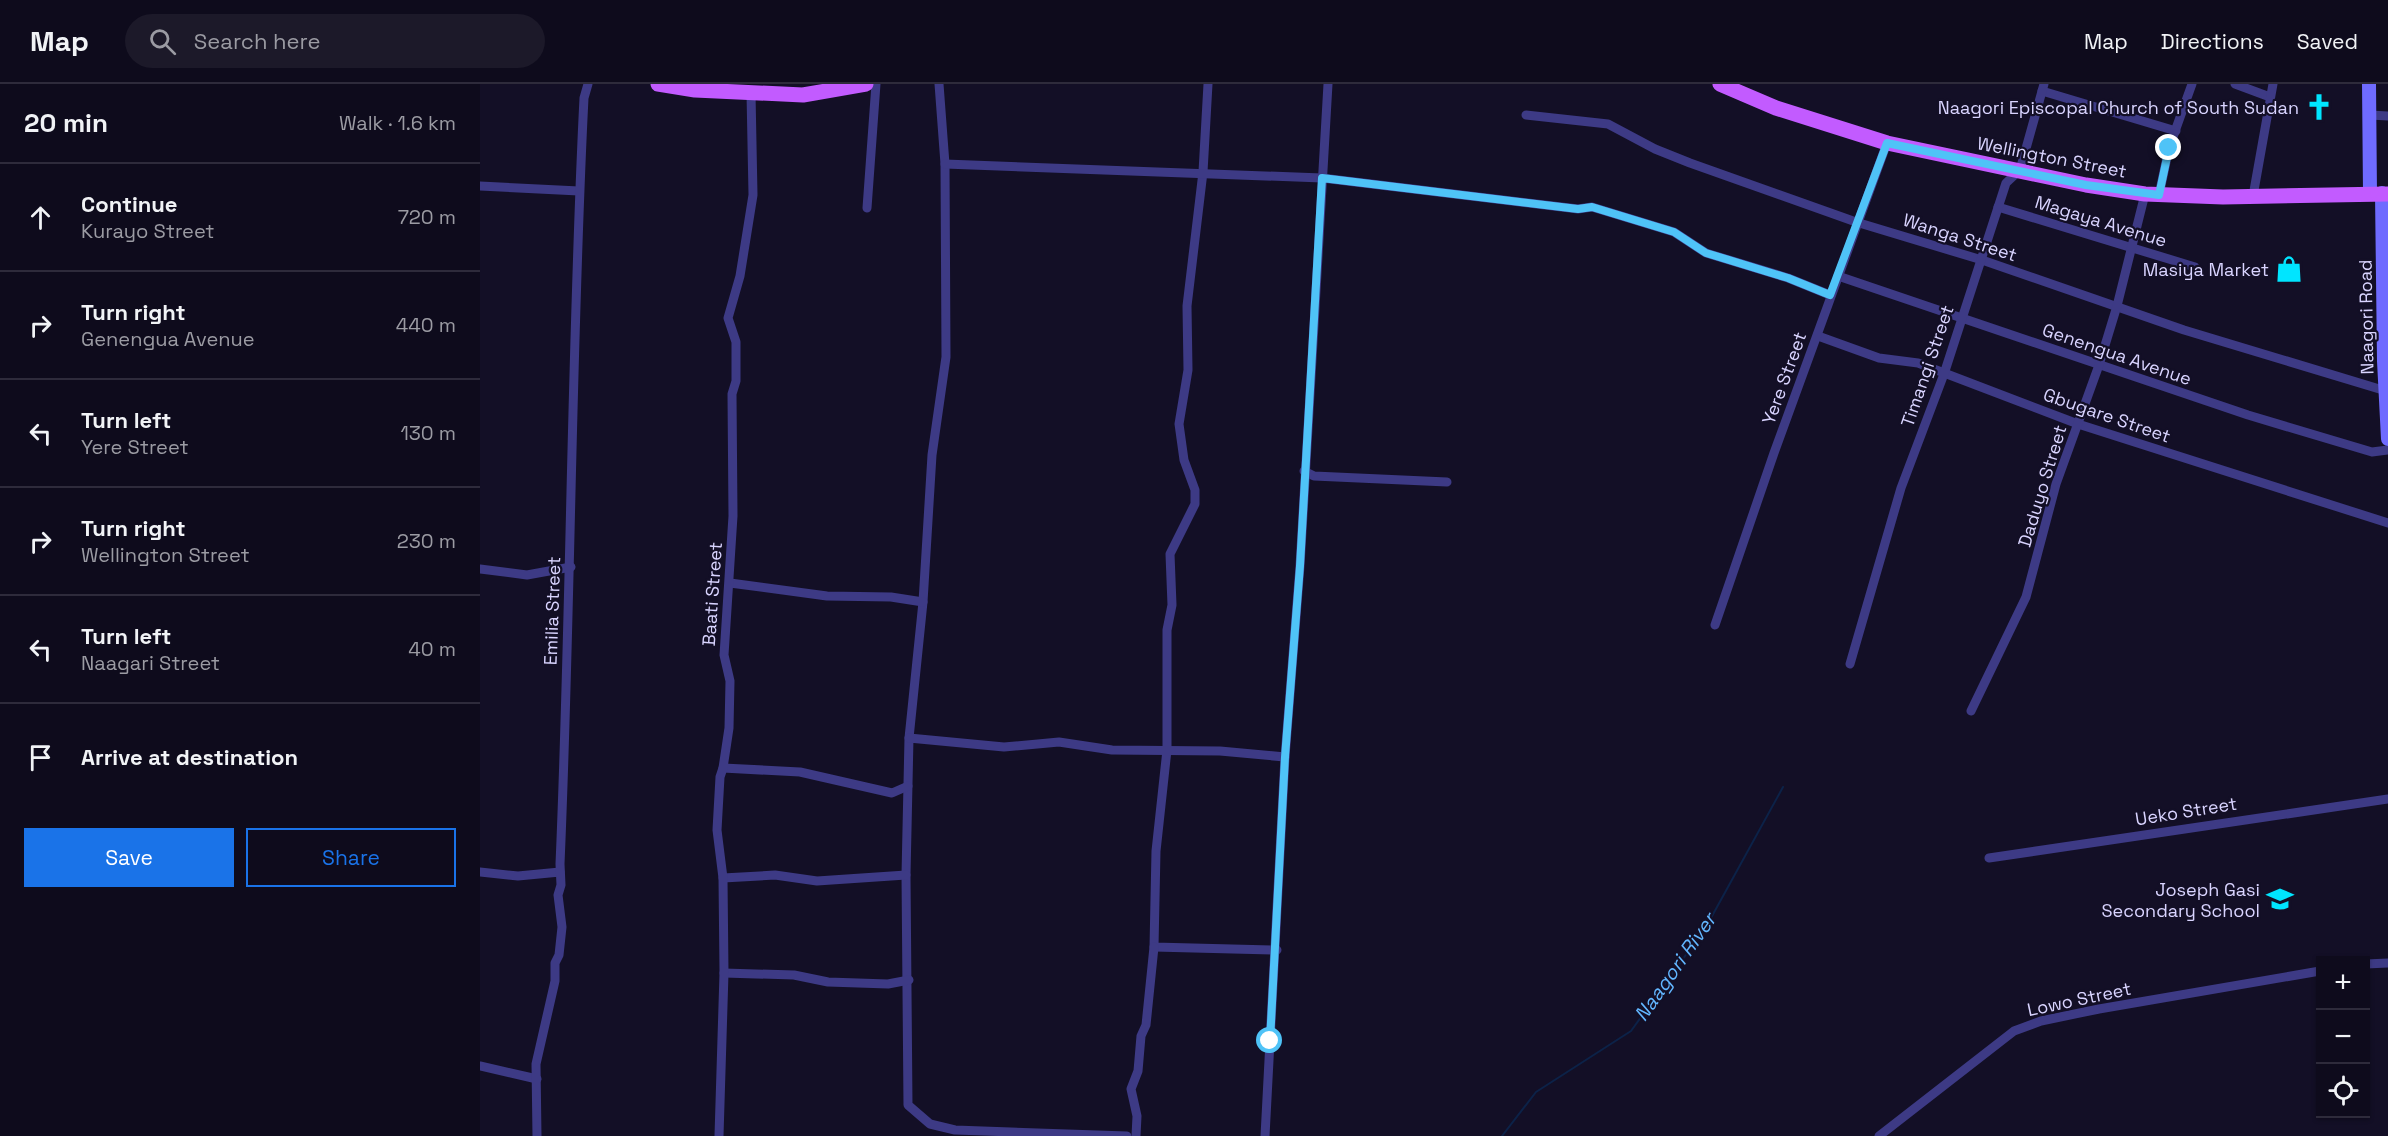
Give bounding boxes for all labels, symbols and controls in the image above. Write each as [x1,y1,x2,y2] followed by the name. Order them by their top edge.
[125,14,545,68] search box
[30,23,89,59] text: Map
[146,25,179,58] icon: search
[194,27,321,55] text: Search here
[2084,28,2128,55] text: Map
[2161,28,2264,55] text: Directions
[2297,28,2358,55] text: Saved
[2304,92,2334,122] church icon: Naagori Episcopal Church of South Sudan
[1938,96,2299,119] place label: Naagori Episcopal Church of South Sudan
[24,106,108,140] text: 20 min
[339,110,456,136] text: Walk · 1.6 km
[1975,131,2129,183] street label: Wellington Street
[2155,134,2181,160] route end
[81,190,177,218] text: Continue
[2032,190,2170,252] street label: Magaya Avenue
[24,201,57,234] icon: ahead
[398,204,456,230] text: 720 m
[1900,208,2020,266] street label: Wanga Street
[81,218,215,244] text: Kurayo Street
[2274,254,2304,284] shop icon: Masiya Market
[2143,258,2269,281] place label: Masiya Market
[2353,259,2379,375] street label: Naagori Road
[81,298,186,326] text: Turn right
[1895,302,1959,430] street label: Timangi Street
[24,309,57,342] icon: right
[396,312,456,338] text: 440 m
[2039,318,2195,390] street label: Genengua Avenue
[81,326,255,352] text: Genengua Avenue
[1757,329,1811,427] street label: Yere Street
[2040,382,2174,448] street label: Gbugare Street
[81,406,171,434] text: Turn left
[24,417,57,450] icon: left
[400,420,456,446] text: 130 m
[2013,422,2071,550] street label: Daduyo Street
[81,434,189,460] text: Yere Street
[81,514,186,542] text: Turn right
[24,525,57,558] icon: right
[397,528,456,554] text: 230 m
[697,541,727,647] street label: Baati Street
[81,542,250,568] text: Wellington Street
[539,556,565,666] street label: Emilia Street
[81,622,171,650] text: Turn left
[24,633,57,666] icon: left
[408,636,456,662] text: 40 m
[81,650,220,676] text: Naagari Street
[24,741,57,774] icon: arrive
[81,743,298,771] text: Arrive at destination
[2134,792,2238,830] street label: Ueko Street
[24,828,234,887] button: Save
[246,828,456,887] button: Share
[2102,878,2260,922] place label: Joseph Gasi Secondary School
[2265,884,2295,914] school or university icon: Joseph Gasi Secondary School
[1628,906,1723,1026] water label: Naagori River
[2316,956,2370,1118] map controls
[2316,956,2370,1010] button: +
[2025,977,2133,1021] street label: Lowo Street
[2316,1010,2370,1064] button: −
[1256,1027,1282,1053] route start
[2316,1064,2370,1118] button: locate

